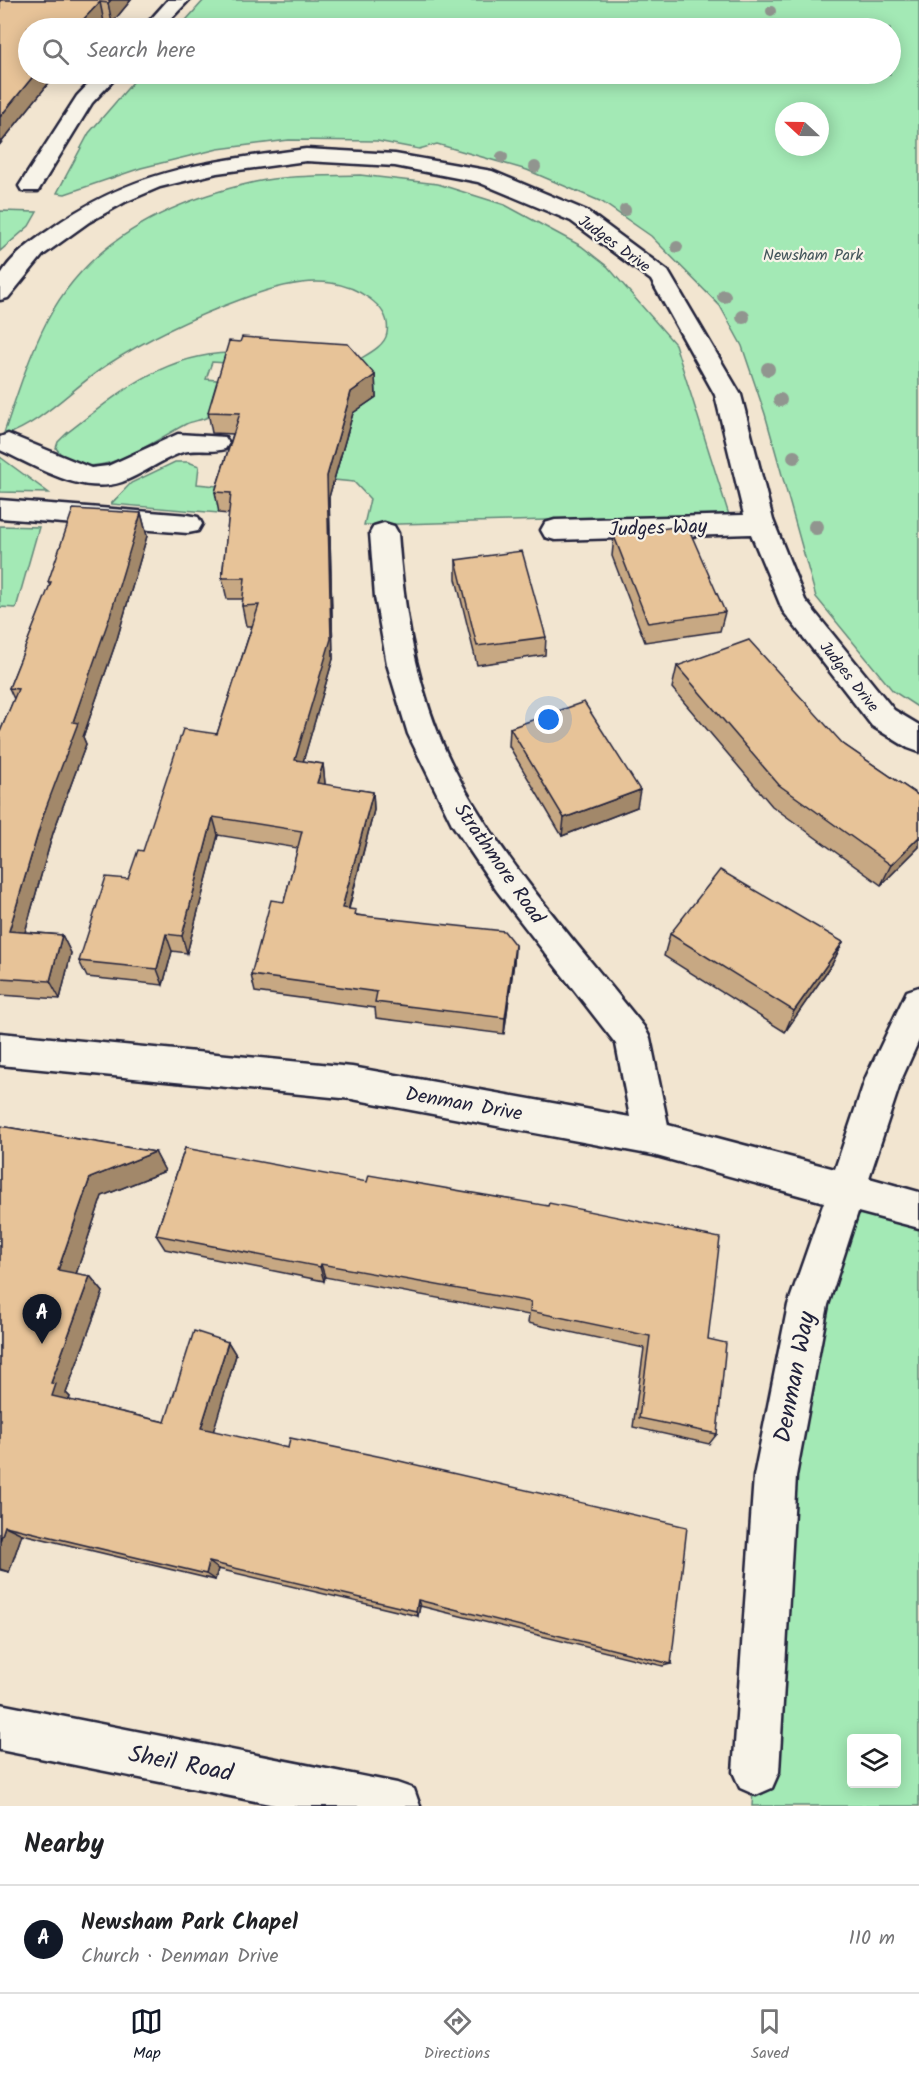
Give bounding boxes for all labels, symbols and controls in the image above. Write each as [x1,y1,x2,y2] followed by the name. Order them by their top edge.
[18,18,901,84] search box
[87,34,195,69] text: Search here
[39,35,72,68] icon: search
[775,102,829,156] north arrow
[573,209,656,279] street label: Judges Drive
[763,243,863,268] park label: Newsham Park
[608,511,708,547] street label: Judges Way
[813,636,885,718] street label: Judges Drive
[534,705,563,734] your location
[445,797,553,932] street label: Strathmore Road
[403,1079,525,1131] street label: Denman Drive
[22,1294,62,1344] pin: A
[764,1308,827,1446] street label: Denman Way
[847,1734,901,1788] map controls
[847,1734,901,1788] button: layers
[125,1735,237,1794] street label: Sheil Road
[24,1824,104,1866] text: Nearby
[81,1906,298,1941] text: Newsham Park Chapel
[37,1923,50,1955] text: A
[849,1923,895,1955] text: 110 m
[81,1941,279,1973] text: Church · Denman Drive
[130,2005,163,2066] tab: Map
[424,2005,490,2066] tab: Directions
[751,2005,789,2066] tab: Saved

